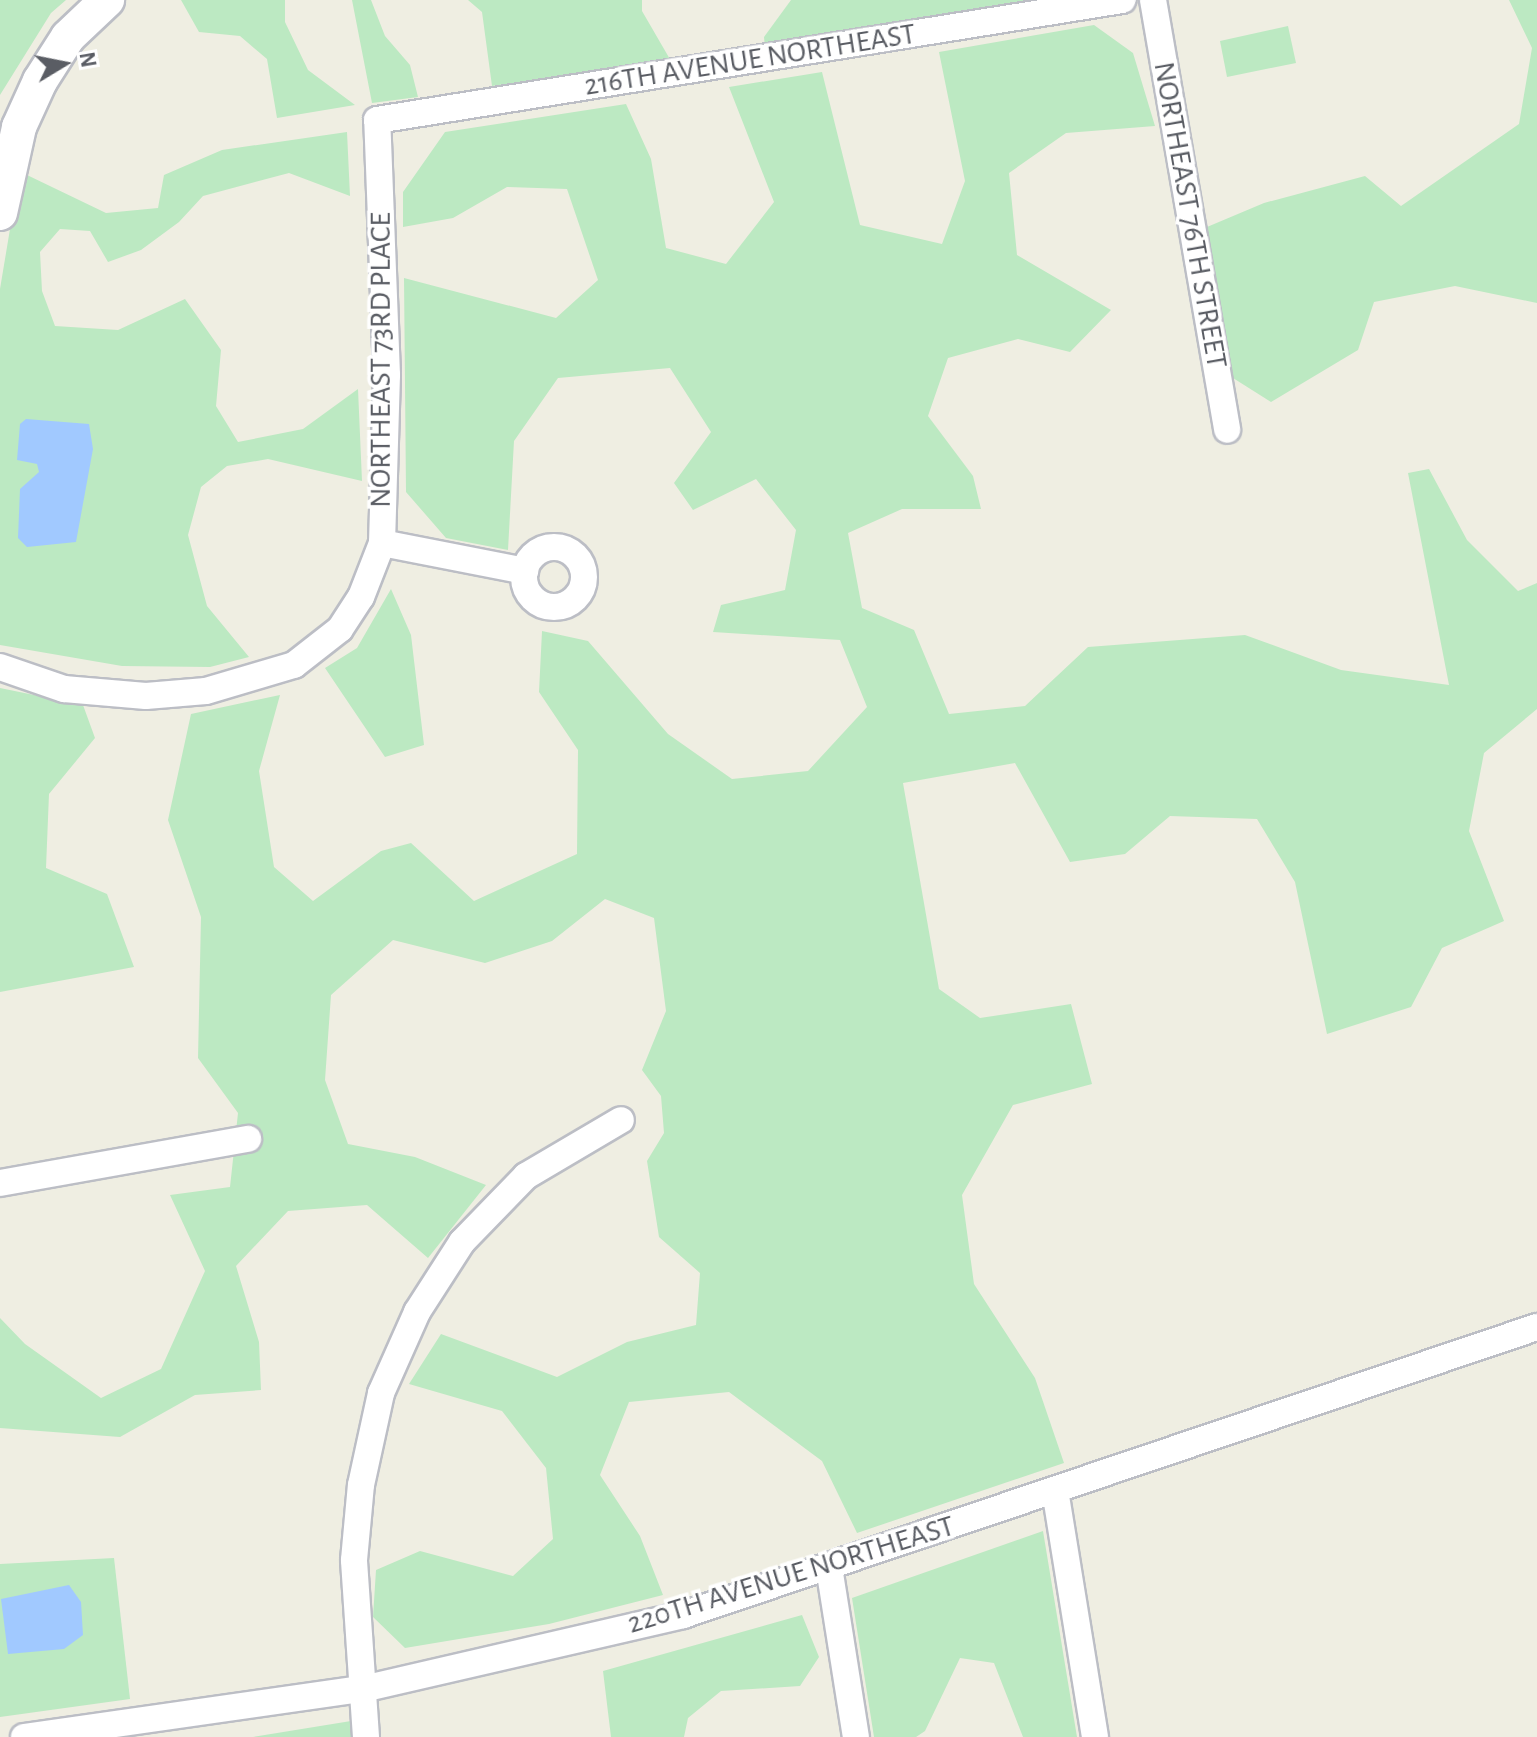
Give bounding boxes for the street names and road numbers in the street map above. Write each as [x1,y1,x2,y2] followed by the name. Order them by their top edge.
[582,16,918,104] street label: 216TH AVENUE NORTHEAST
[1145,59,1235,371] street label: NORTHEAST 76TH STREET
[363,212,399,508] street label: NORTHEAST 73RD PLACE
[623,1508,959,1642] street label: 220TH AVENUE NORTHEAST

